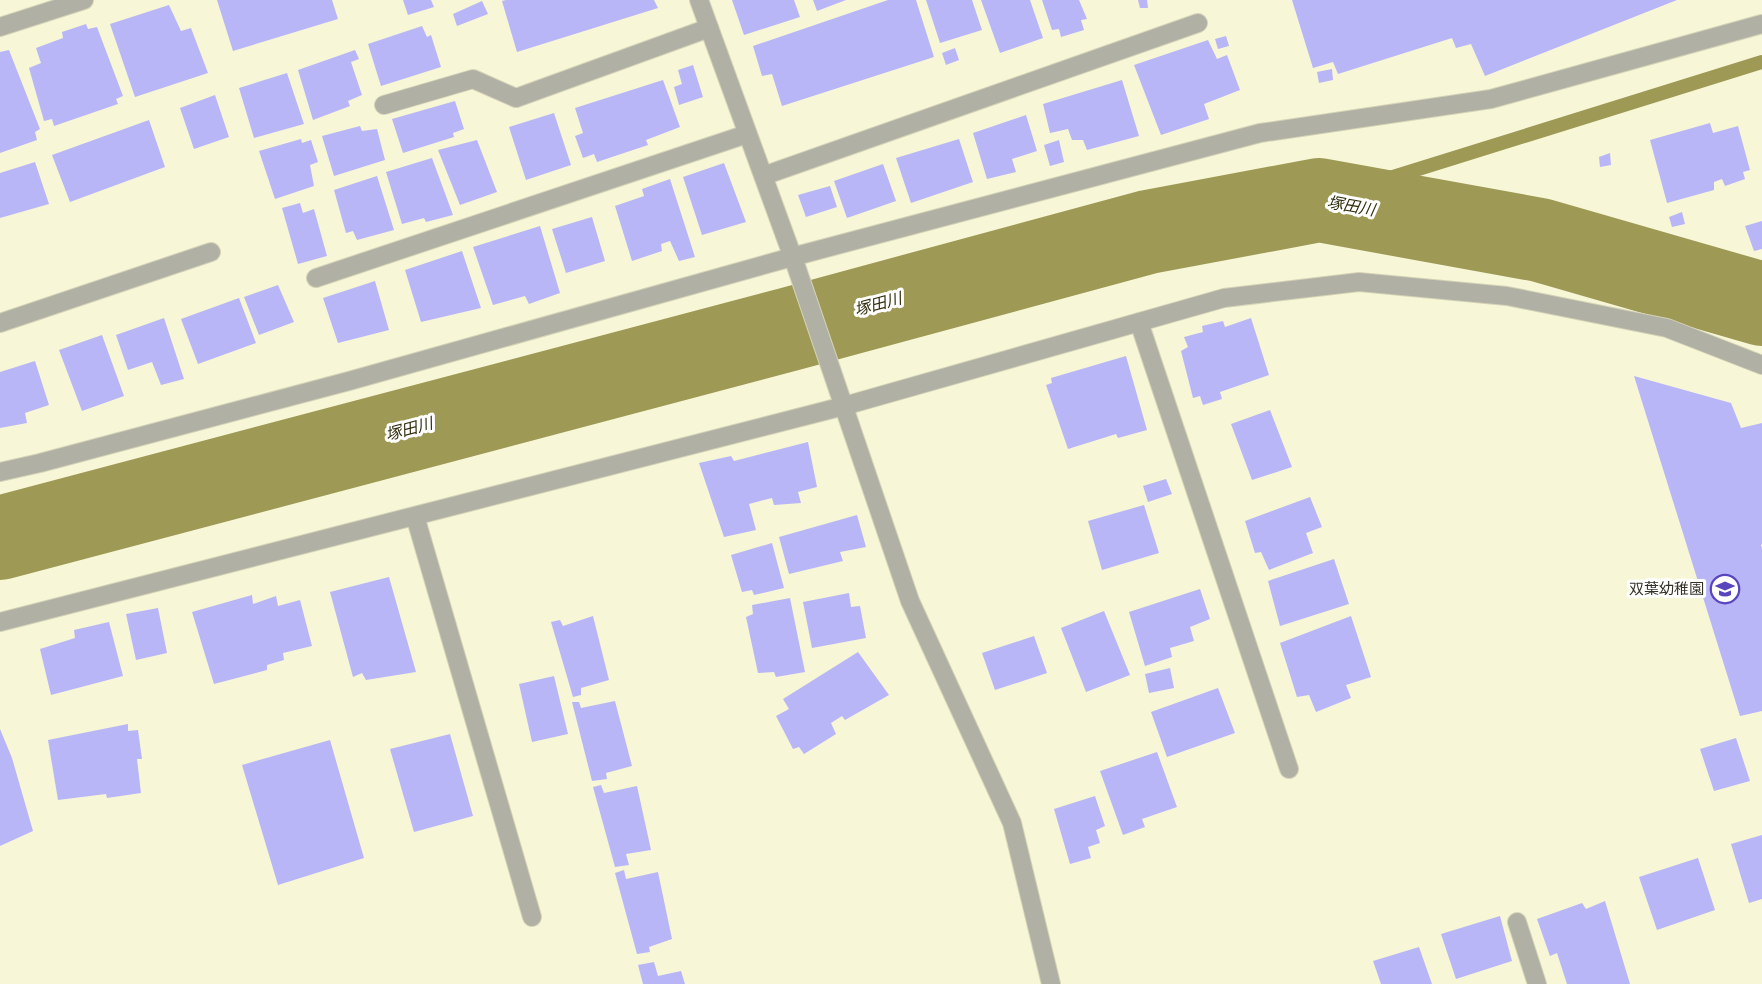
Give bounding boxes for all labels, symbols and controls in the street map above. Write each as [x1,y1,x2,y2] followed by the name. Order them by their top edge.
[1326,191,1378,221] water label: 塚田川
[852,287,906,320] water label: 塚田川
[383,412,437,445] water label: 塚田川
[1709,573,1741,605] school or university icon: 双葉幼稚園
[1629,579,1704,599] place label: 双葉幼稚園

